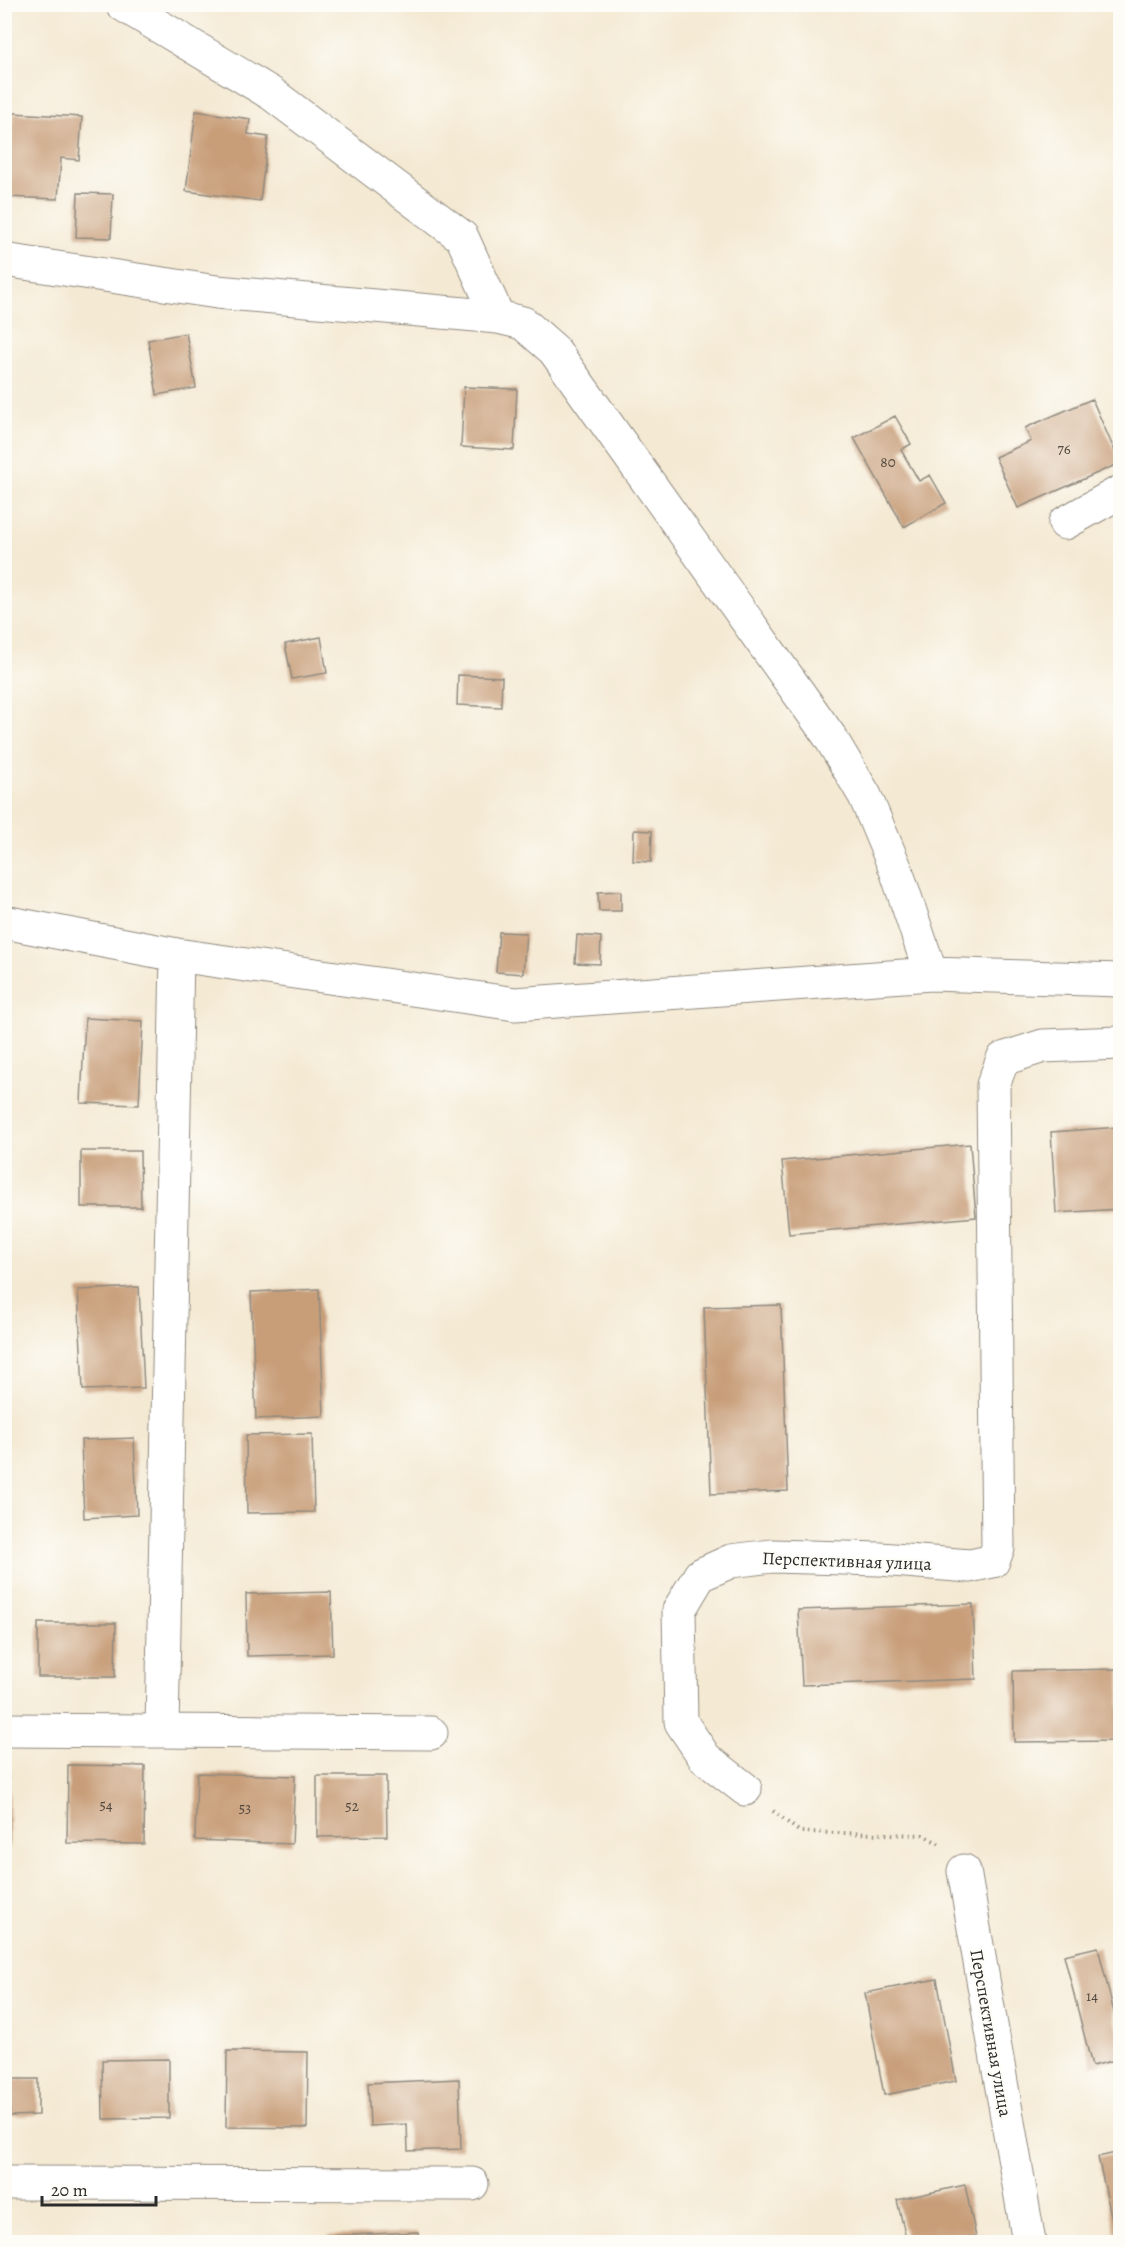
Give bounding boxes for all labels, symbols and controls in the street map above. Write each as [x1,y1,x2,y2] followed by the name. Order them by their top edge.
[1057,439,1071,459] house number: 76
[880,452,896,472] house number: 80
[762,1546,933,1576] street label: Перспективная улица
[99,1795,113,1815] house number: 54
[345,1796,359,1816] house number: 52
[239,1798,251,1818] house number: 53
[964,1947,1018,2119] street label: Перспективная улица
[1086,1986,1098,2006] house number: 14
[42,2169,156,2207] scale bar
[51,2178,88,2202] text: 20 m

